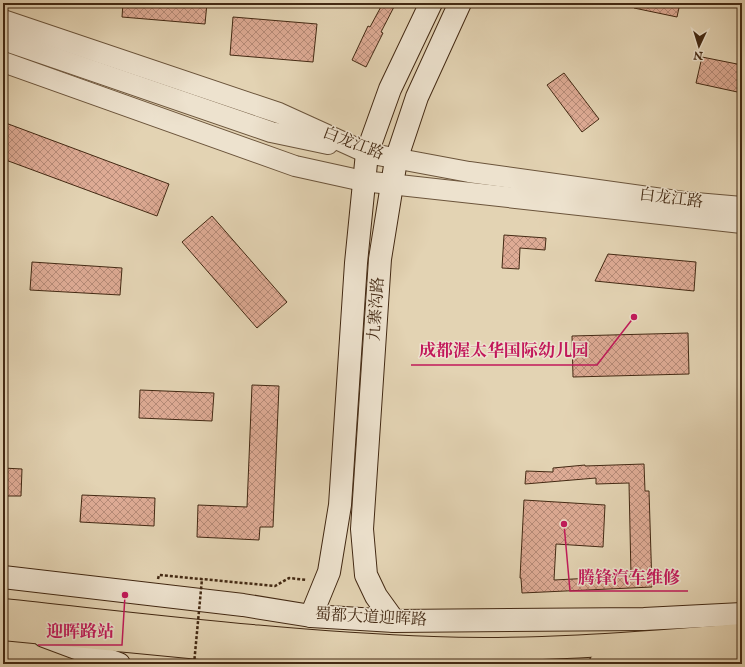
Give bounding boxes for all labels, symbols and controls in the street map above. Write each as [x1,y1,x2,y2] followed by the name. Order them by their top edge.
[679,26,719,66] north arrow
[693,48,705,62] text: N
[320,123,386,165] street label: 白龙江路
[638,185,704,213] street label: 白龙江路
[365,276,389,342] street label: 九寨沟路
[411,336,597,365] callout: 成都渥太华国际幼儿园
[419,341,589,362] text: 成都渥太华国际幼儿园
[570,562,688,591] callout: 腾锋汽车维修
[578,568,680,589] text: 腾锋汽车维修
[315,605,427,631] street label: 蜀都大道迎晖路
[38,616,122,645] callout: 迎晖路站
[46,622,114,643] text: 迎晖路站

